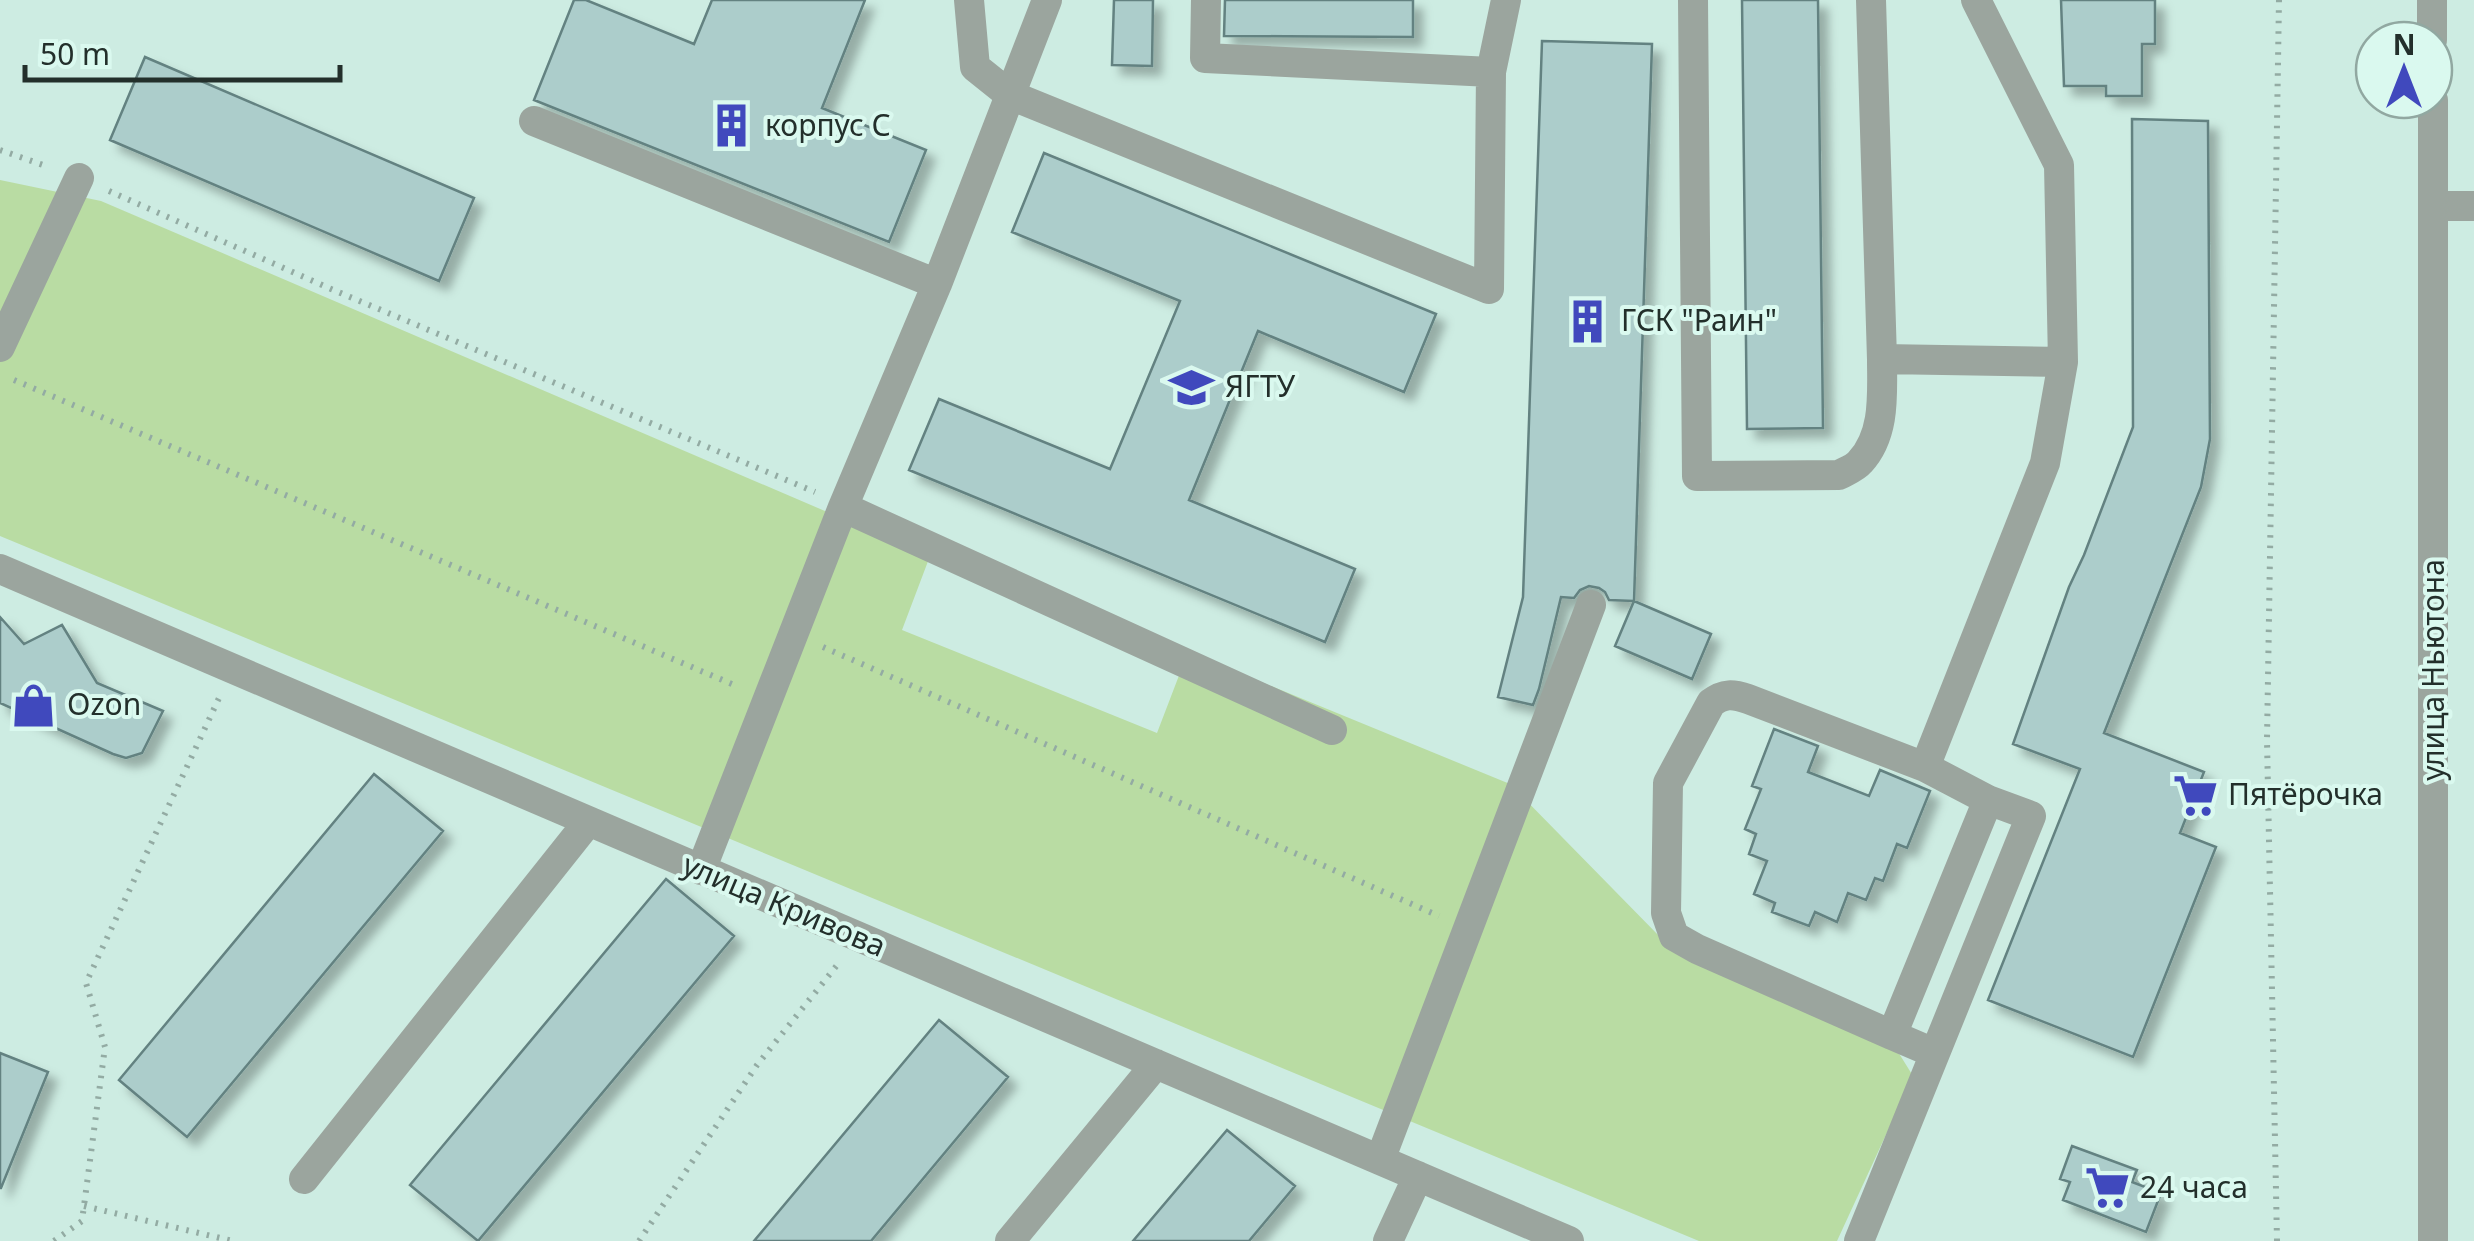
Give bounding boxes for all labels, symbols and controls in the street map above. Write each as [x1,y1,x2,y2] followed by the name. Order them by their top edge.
[25,20,340,82] scale bar
[2354,20,2454,120] north arrow
[2393,25,2415,63] text: N
[40,33,110,74] text: 50 m
[708,102,756,150] building icon: корпус С
[765,104,891,145] place label: корпус С
[1564,297,1612,345] building icon: ГСК "Раин"
[1621,299,1777,340] place label: ГСК "Раин"
[1168,363,1216,411] school or university icon: ЯГТУ
[1225,365,1296,406] place label: ЯГТУ
[2412,559,2453,781] street label: улица Ньютона
[10,681,58,729] shop icon: Ozon
[67,683,141,724] place label: Ozon
[2171,771,2219,819] supermarket icon: Пятёрочка
[2228,773,2383,814] place label: Пятёрочка
[677,843,892,966] street label: улица Кривова
[2083,1164,2131,1212] supermarket icon: 24 часа
[2140,1166,2248,1207] place label: 24 часа

